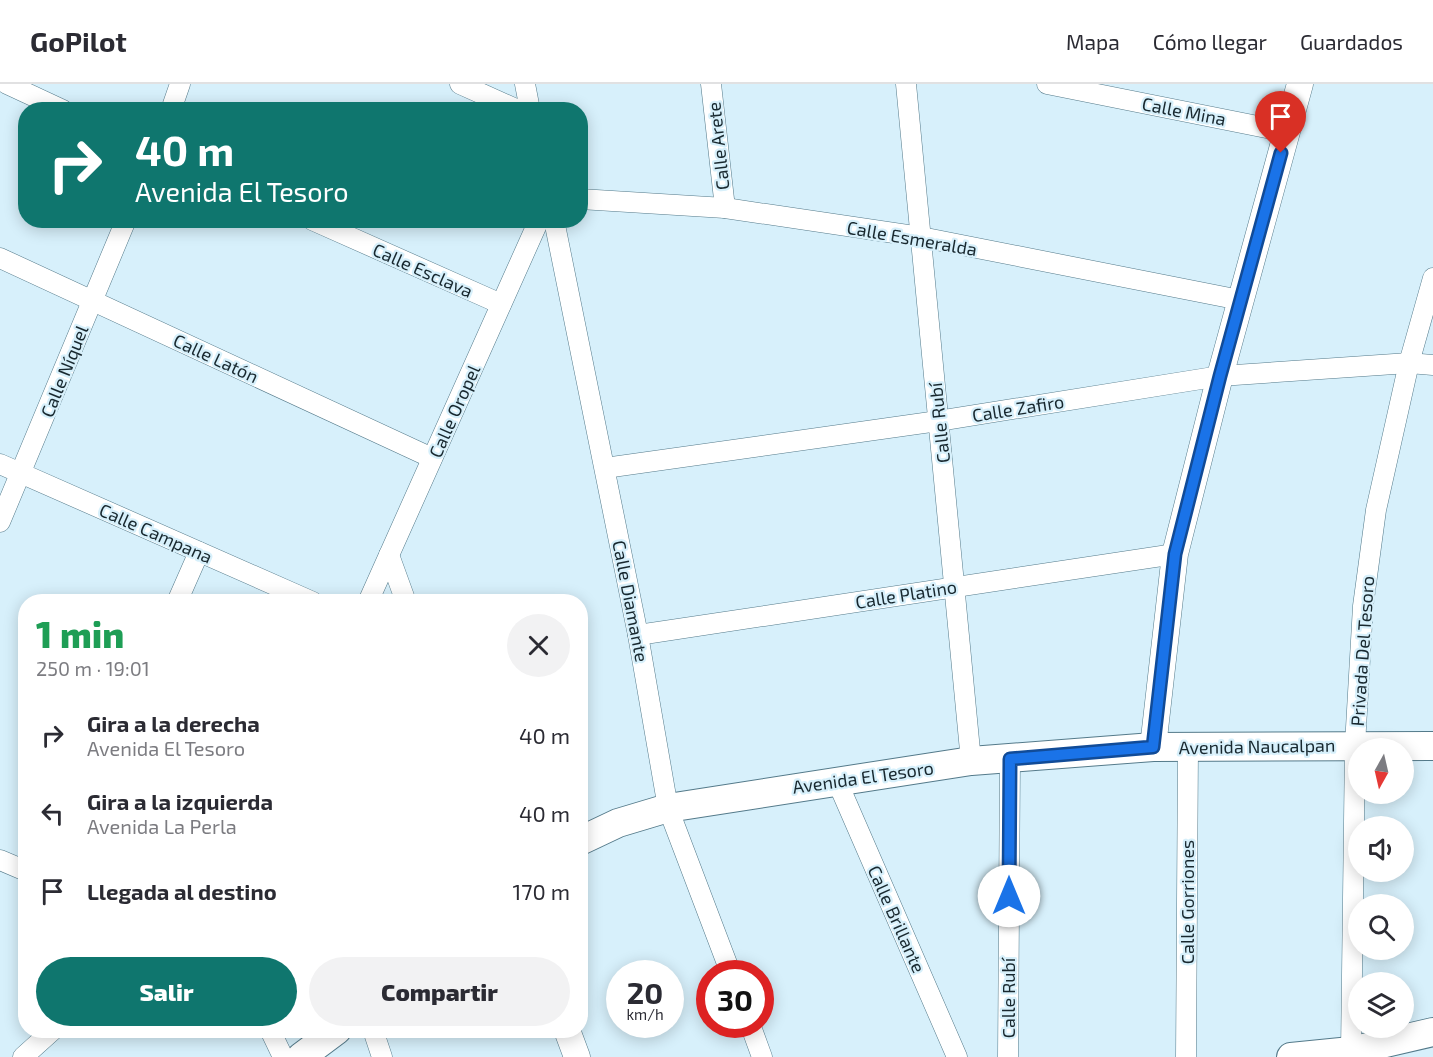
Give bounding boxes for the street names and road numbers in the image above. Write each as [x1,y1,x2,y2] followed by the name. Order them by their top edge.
[1140,92,1228,130] street label: Calle Mina
[702,101,734,191] street label: Calle Arete
[845,216,979,260] street label: Calle Esmeralda
[370,238,476,302] street label: Calle Esclava
[36,321,93,420] street label: Calle Níquel
[170,329,262,387] street label: Calle Latón
[424,361,484,461] street label: Calle Oropel
[924,381,954,464] street label: Calle Rubí
[970,390,1066,426] street label: Calle Zafiro
[96,498,216,568] street label: Calle Campana
[608,538,654,664] street label: Calle Diamante
[854,575,958,613] street label: Calle Platino
[1346,575,1378,727] street label: Privada Del Tesoro
[1178,734,1336,758] street label: Avenida Naucalpan
[791,756,935,798] street label: Avenida El Tesoro
[1176,840,1198,964] street label: Calle Gorriones
[864,862,930,976] street label: Calle Brillante
[997,957,1019,1038] street label: Calle Rubí

